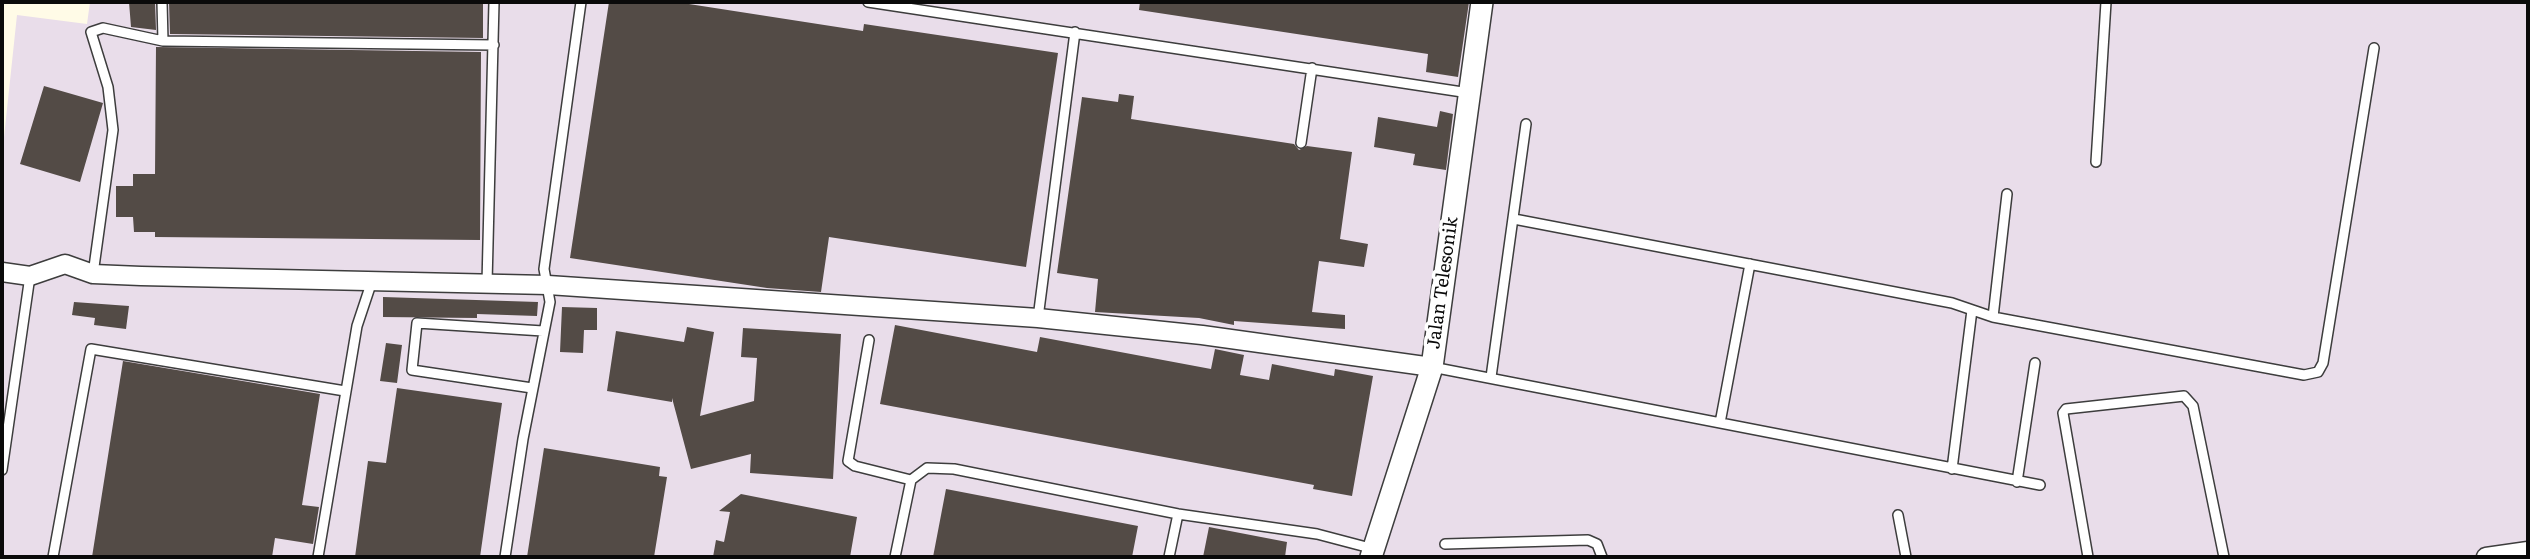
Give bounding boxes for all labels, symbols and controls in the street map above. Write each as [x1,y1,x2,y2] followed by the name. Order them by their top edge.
[1423,215,1463,351] street label: Jalan Telesonik

